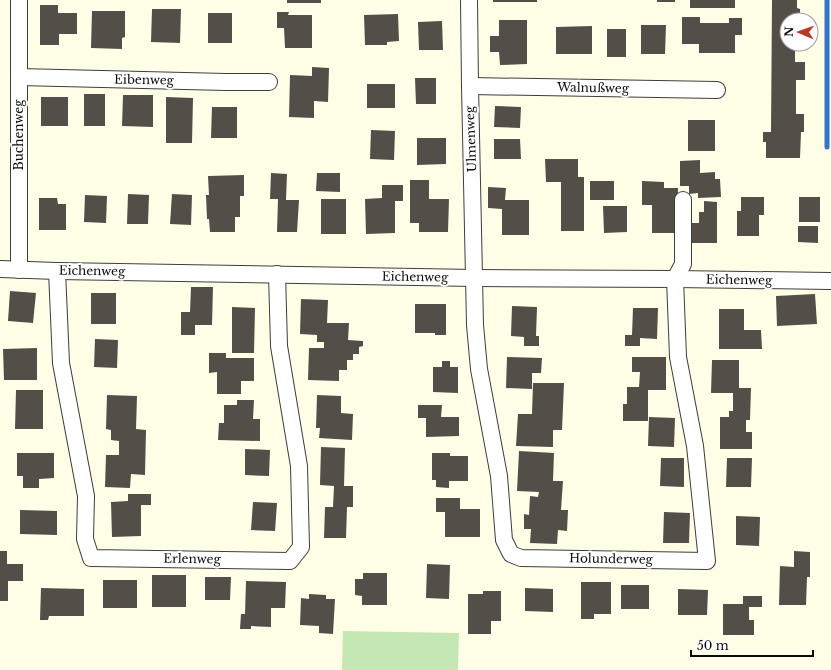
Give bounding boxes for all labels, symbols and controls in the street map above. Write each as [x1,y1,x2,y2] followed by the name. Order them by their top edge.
[779,12,819,52] north arrow
[782,26,796,37] text: N
[114,71,175,88] street label: Eibenweg
[556,79,630,96] street label: Walnußweg
[11,99,26,170] street label: Buchenweg
[462,105,479,172] street label: Ulmenweg
[59,262,126,279] street label: Eichenweg
[382,268,449,285] street label: Eichenweg
[706,271,773,288] street label: Eichenweg
[569,550,654,567] street label: Holunderweg
[163,551,222,567] street label: Erlenweg
[691,632,813,658] scale bar
[697,638,729,653] text: 50 m

